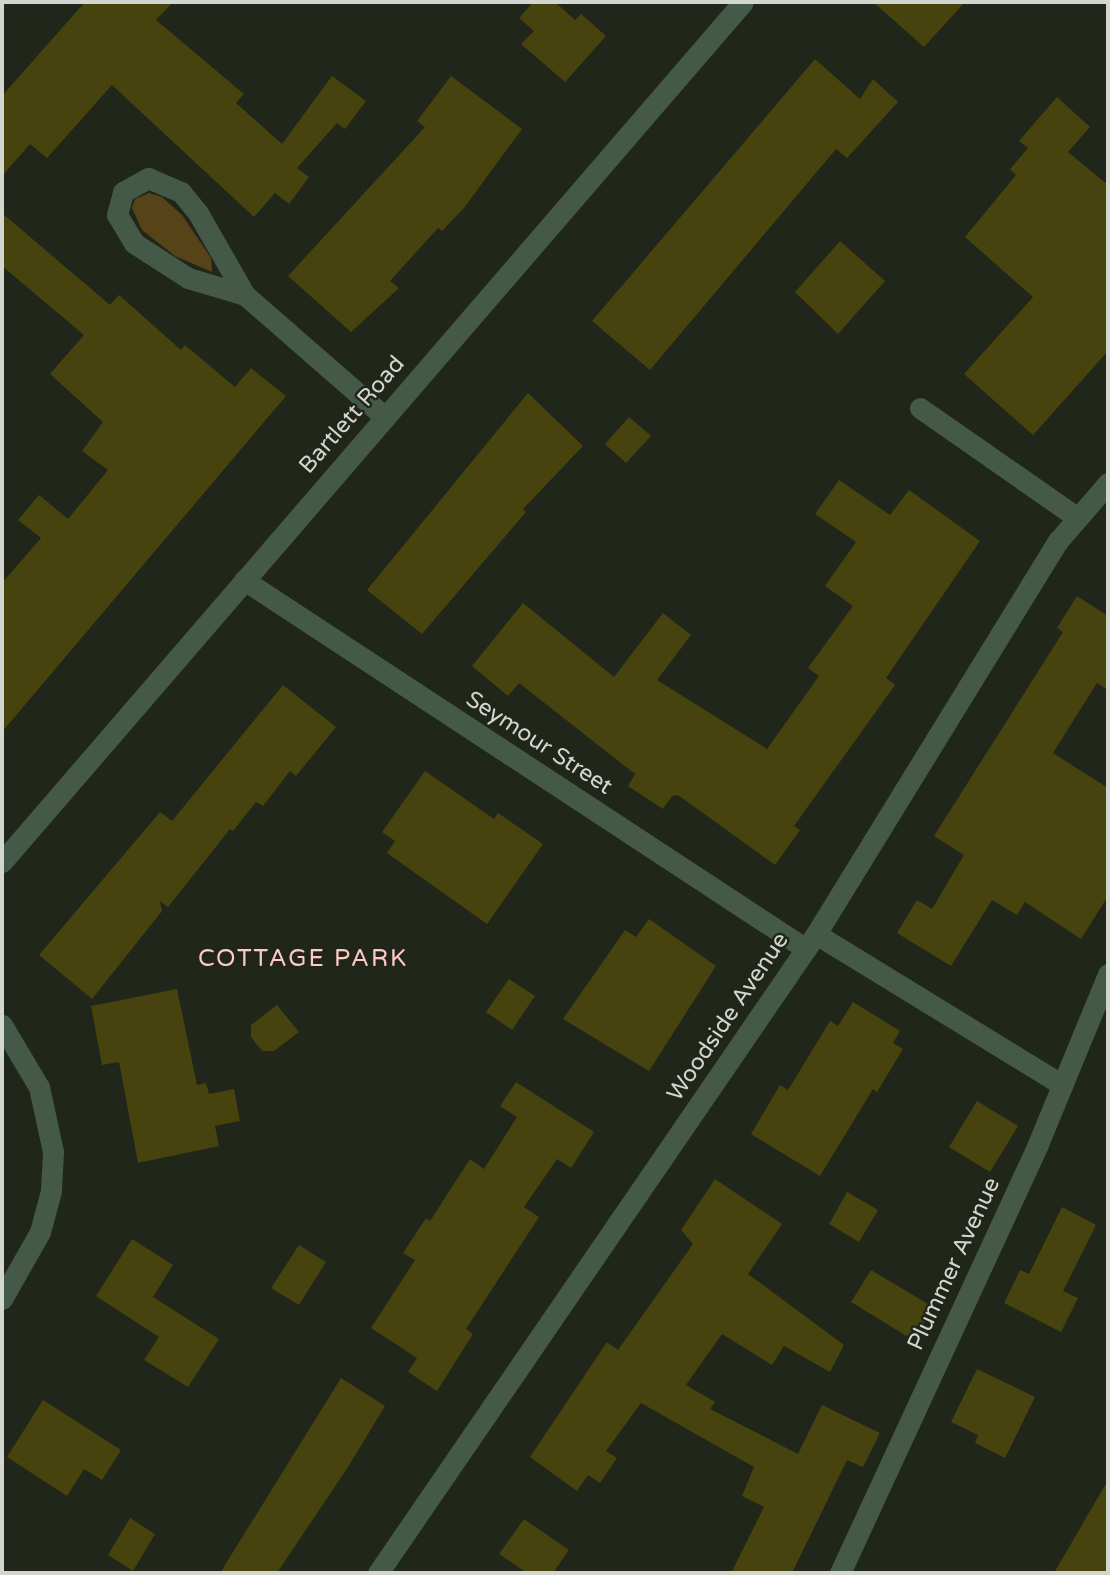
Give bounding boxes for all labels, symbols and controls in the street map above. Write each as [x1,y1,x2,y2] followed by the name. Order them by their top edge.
[294,351,410,479] street label: Bartlett Road
[461,685,617,801] street label: Seymour Street
[661,928,795,1106] street label: Woodside Avenue
[199,945,407,973] district label: COTTAGE PARK
[902,1173,1006,1355] street label: Plummer Avenue

